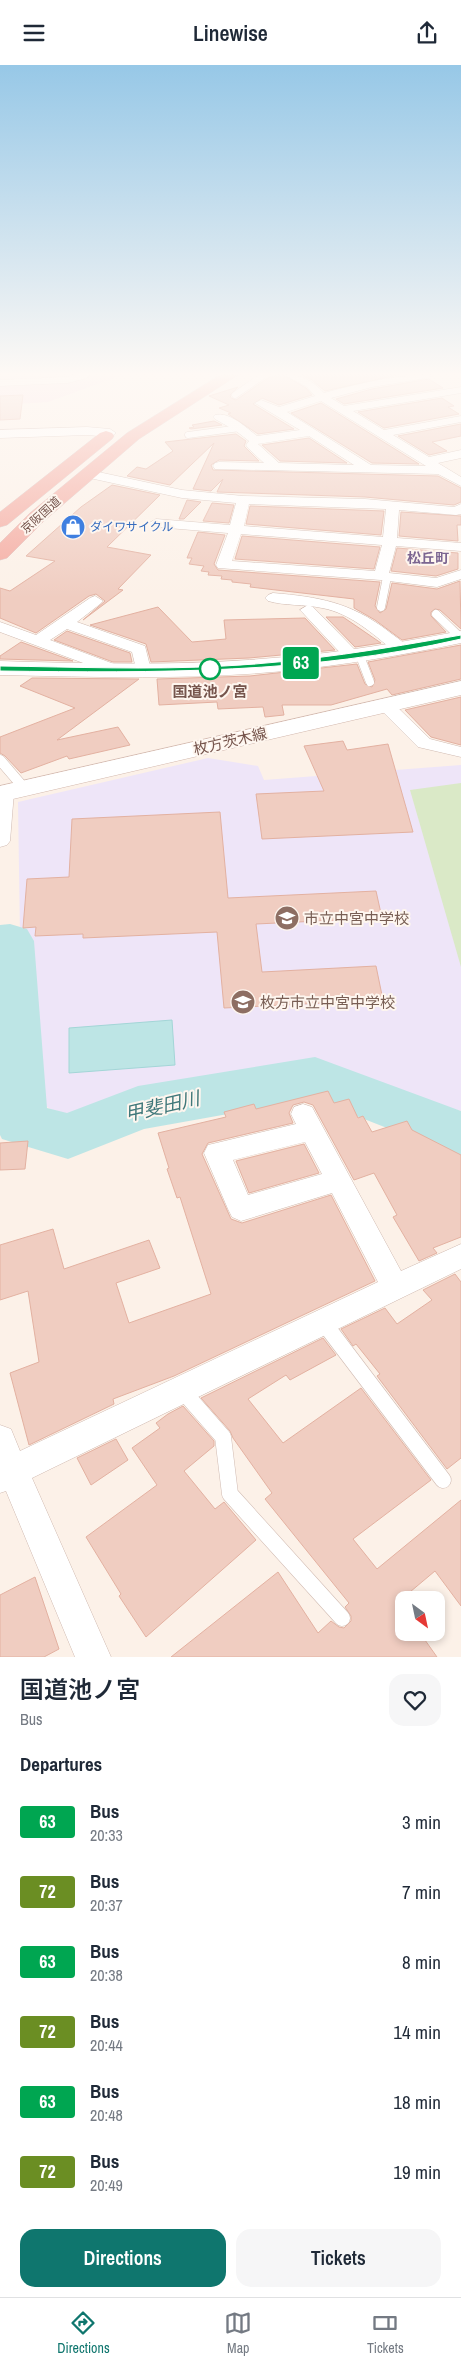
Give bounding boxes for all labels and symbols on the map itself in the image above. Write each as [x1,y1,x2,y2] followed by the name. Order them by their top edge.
[18,493,64,537] street label: 京阪国道
[60,514,86,540] shop icon: ダイワサイクル
[90,519,173,535] place label: ダイワサイクル
[407,549,449,567] district label: 松丘町
[278,647,324,679] line badge: 63
[199,658,221,680] marker: 国道池ノ宮
[172,681,248,702] place label: 国道池ノ宮
[191,722,269,760] street label: 枚方茨木線
[274,905,300,931] school or university icon: 市立中宮中学校
[304,908,409,929] place label: 市立中宮中学校
[230,989,256,1015] school or university icon: 枚方市立中宮中学校
[260,992,395,1013] place label: 枚方市立中宮中学校
[122,1084,204,1127] water label: 甲斐田川
[395,1591,445,1641] north arrow

